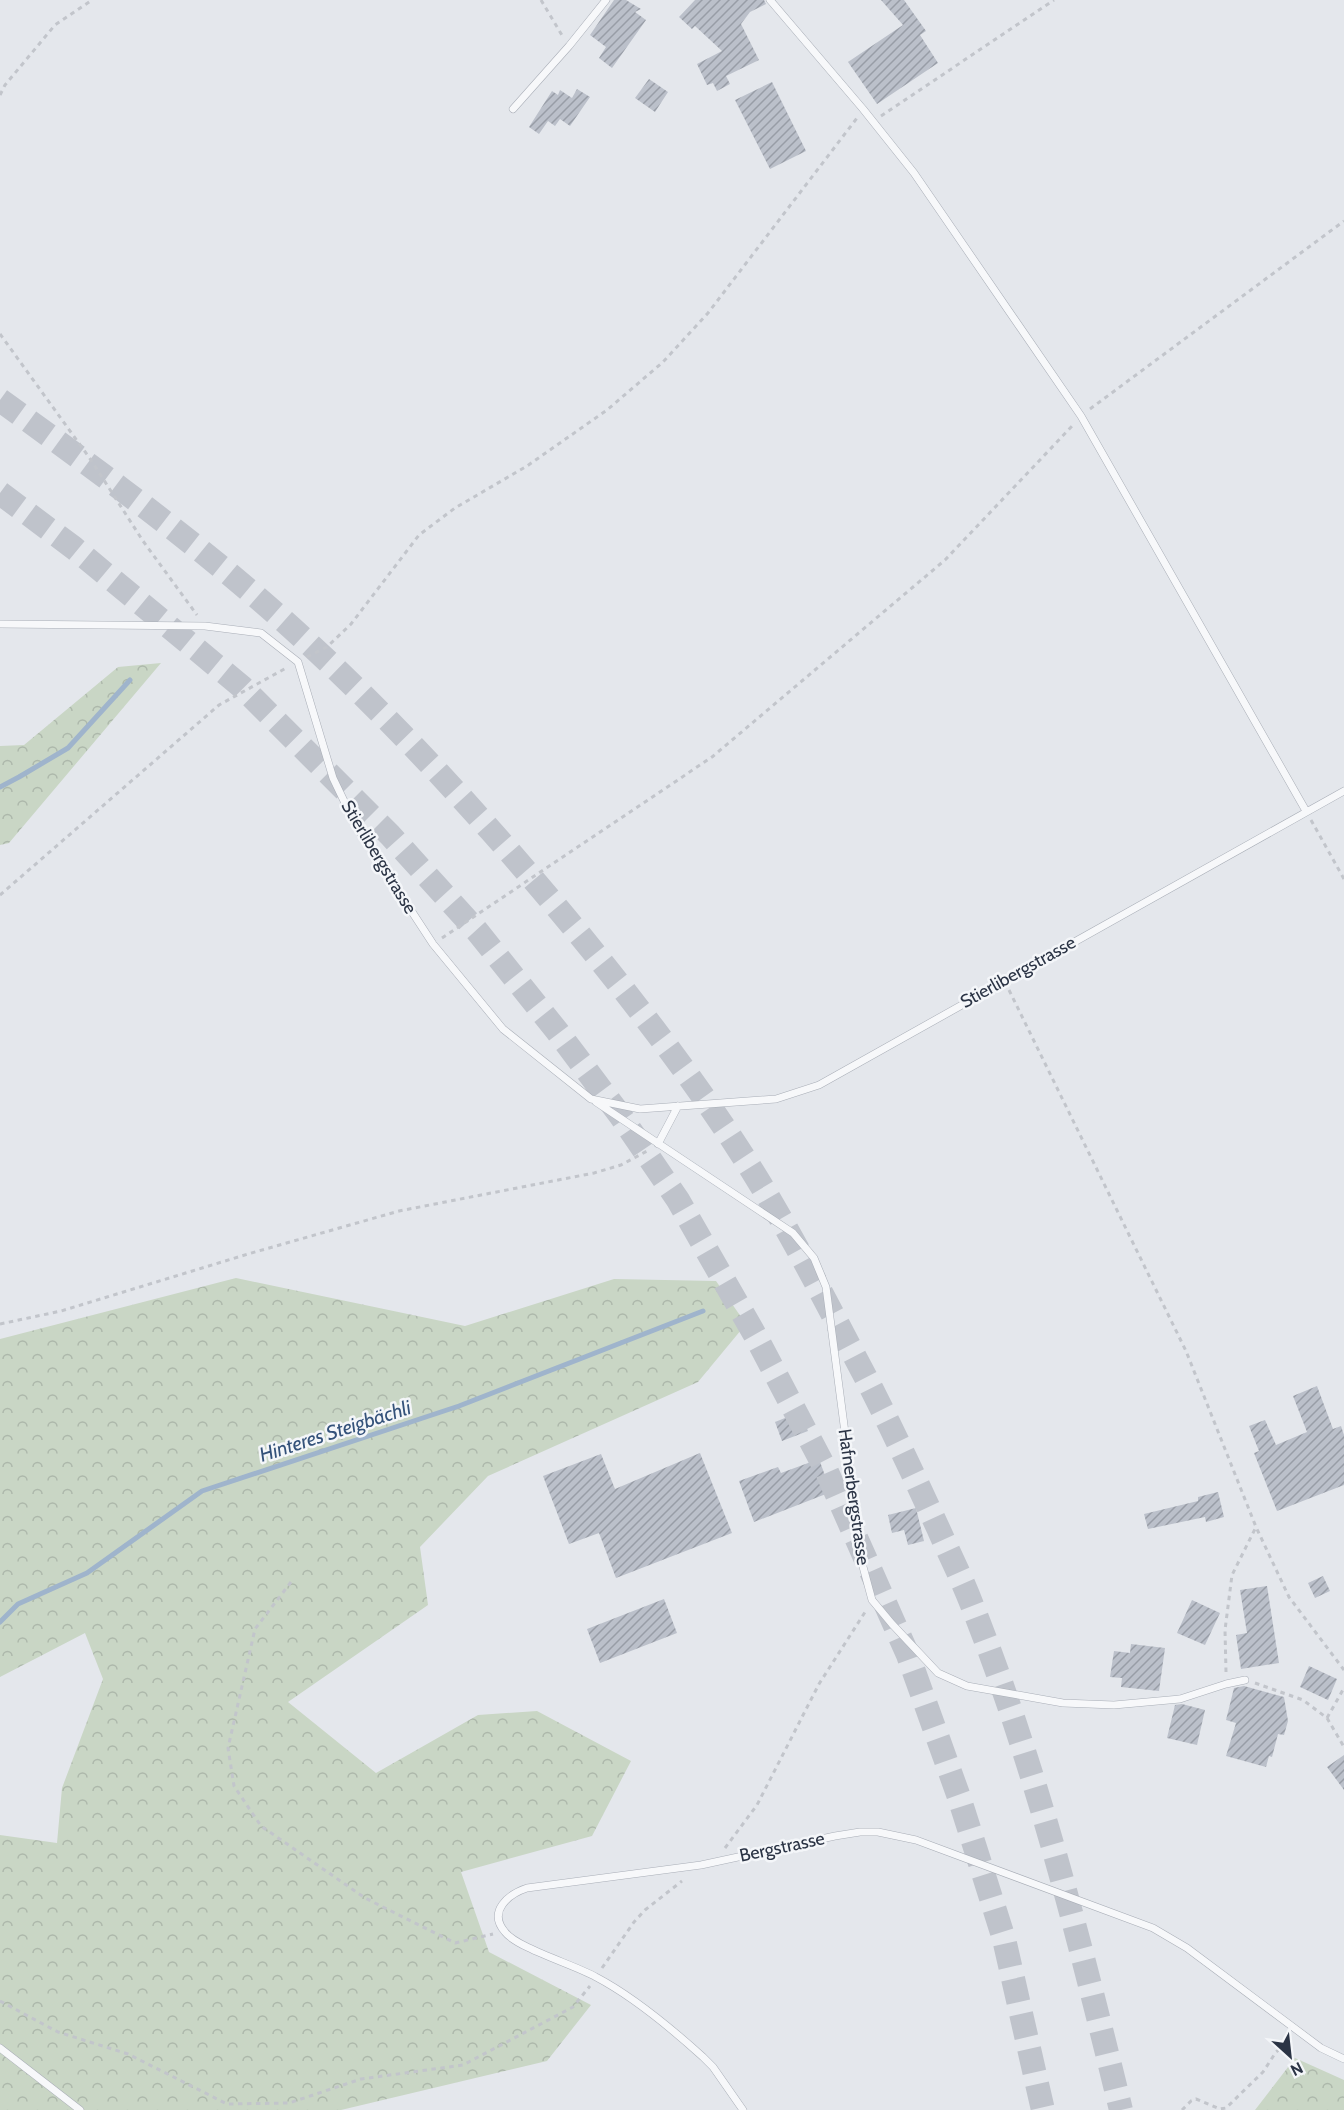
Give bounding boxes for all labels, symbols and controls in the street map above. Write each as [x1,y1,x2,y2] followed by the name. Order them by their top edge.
[336,796,422,918] street label: Stierlibergstrasse
[956,931,1080,1013] street label: Stierlibergstrasse
[256,1395,415,1467] water label: Hinteres Steigbächli
[834,1427,874,1567] street label: Hafnerbergstrasse
[737,1827,827,1867] street label: Bergstrasse
[1260,2026,1320,2086] north arrow
[1287,2058,1306,2080] text: N

